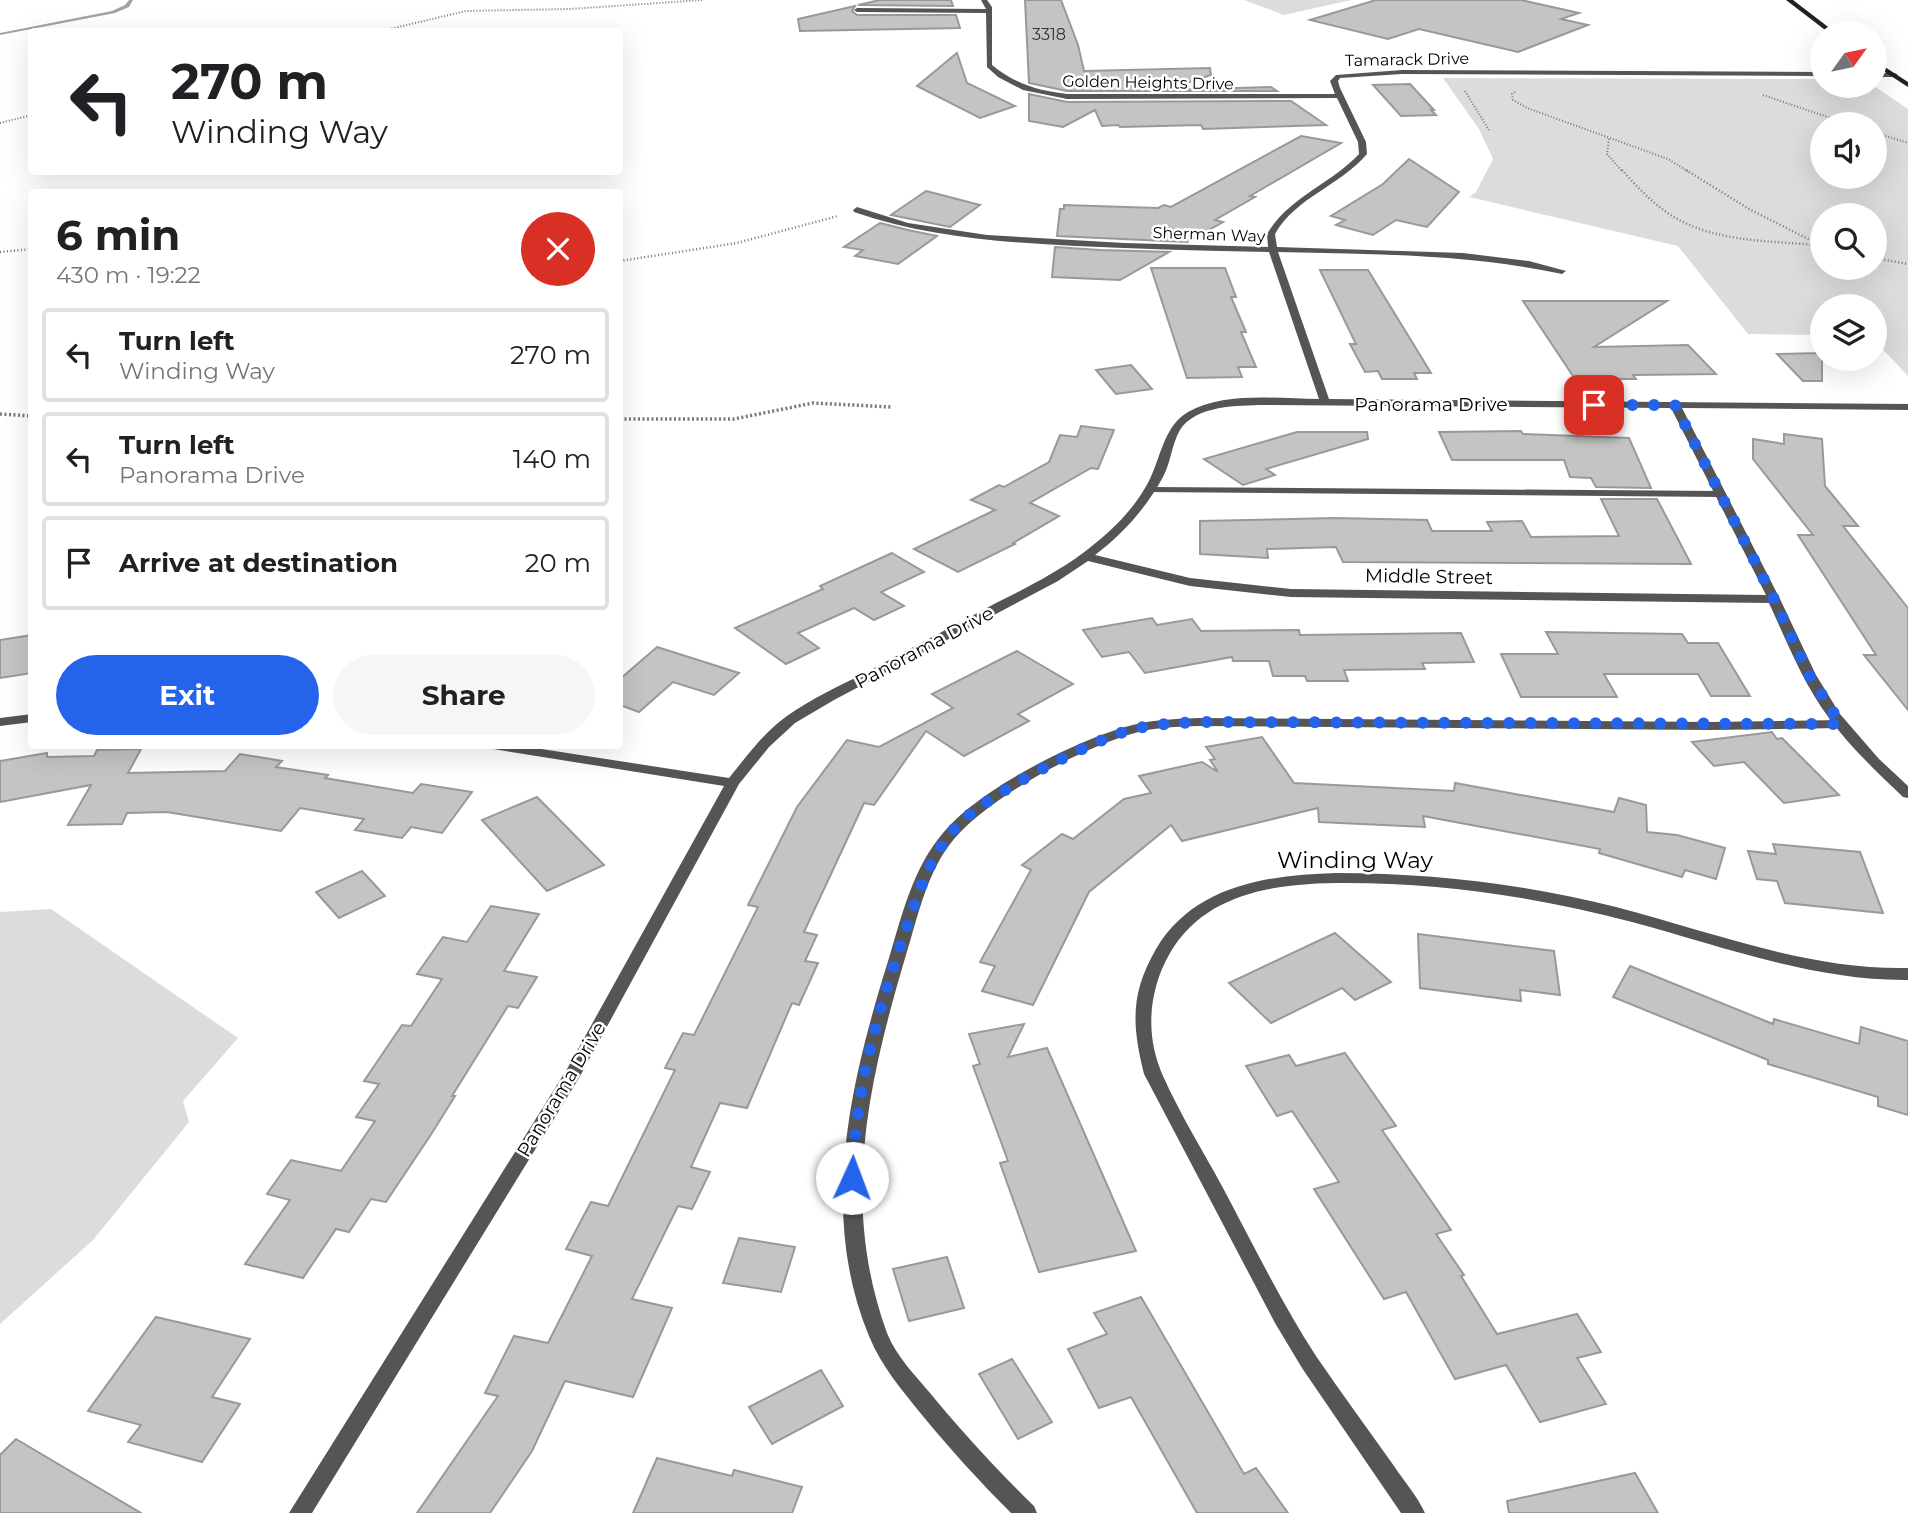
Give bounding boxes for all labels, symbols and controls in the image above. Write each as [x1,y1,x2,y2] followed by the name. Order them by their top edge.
[1810,21,1886,98] north arrow
[1810,21,1887,371] map controls
[1032,25,1066,44] house number: 3318
[1345,49,1469,70] street label: Tamarack Drive
[171,52,328,111] text: 270 m
[56,56,147,147] icon: left
[1062,72,1234,93] street label: Golden Heights Drive
[171,112,388,151] text: Winding Way
[1810,112,1887,189] button: sound
[1810,203,1887,280] button: search
[56,209,180,261] text: 6 min
[521,212,595,286] button: close
[1152,223,1266,246] street label: Sherman Way
[56,261,201,289] text: 430 m · 19:22
[1810,294,1887,371] button: layers
[119,325,235,357] text: Turn left
[60,336,98,374] icon: left
[510,339,591,371] text: 270 m
[119,357,275,385] text: Winding Way
[1564,375,1624,435] pin
[1575,386,1613,424] icon: arrive
[1354,393,1508,416] street label: Panorama Drive
[119,429,235,461] text: Turn left
[60,440,98,478] icon: left
[513,443,591,475] text: 140 m
[119,461,305,489] text: Panorama Drive
[60,544,98,582] icon: arrive
[119,547,398,579] text: Arrive at destination
[525,547,591,579] text: 20 m
[1365,564,1493,589] street label: Middle Street
[851,601,997,694] street label: Panorama Drive
[56,655,319,735] button: Exit
[333,655,595,735] button: Share
[1277,846,1433,874] street label: Winding Way
[512,1018,611,1161] street label: Panorama Drive
[815,1141,889,1215] position arrow

